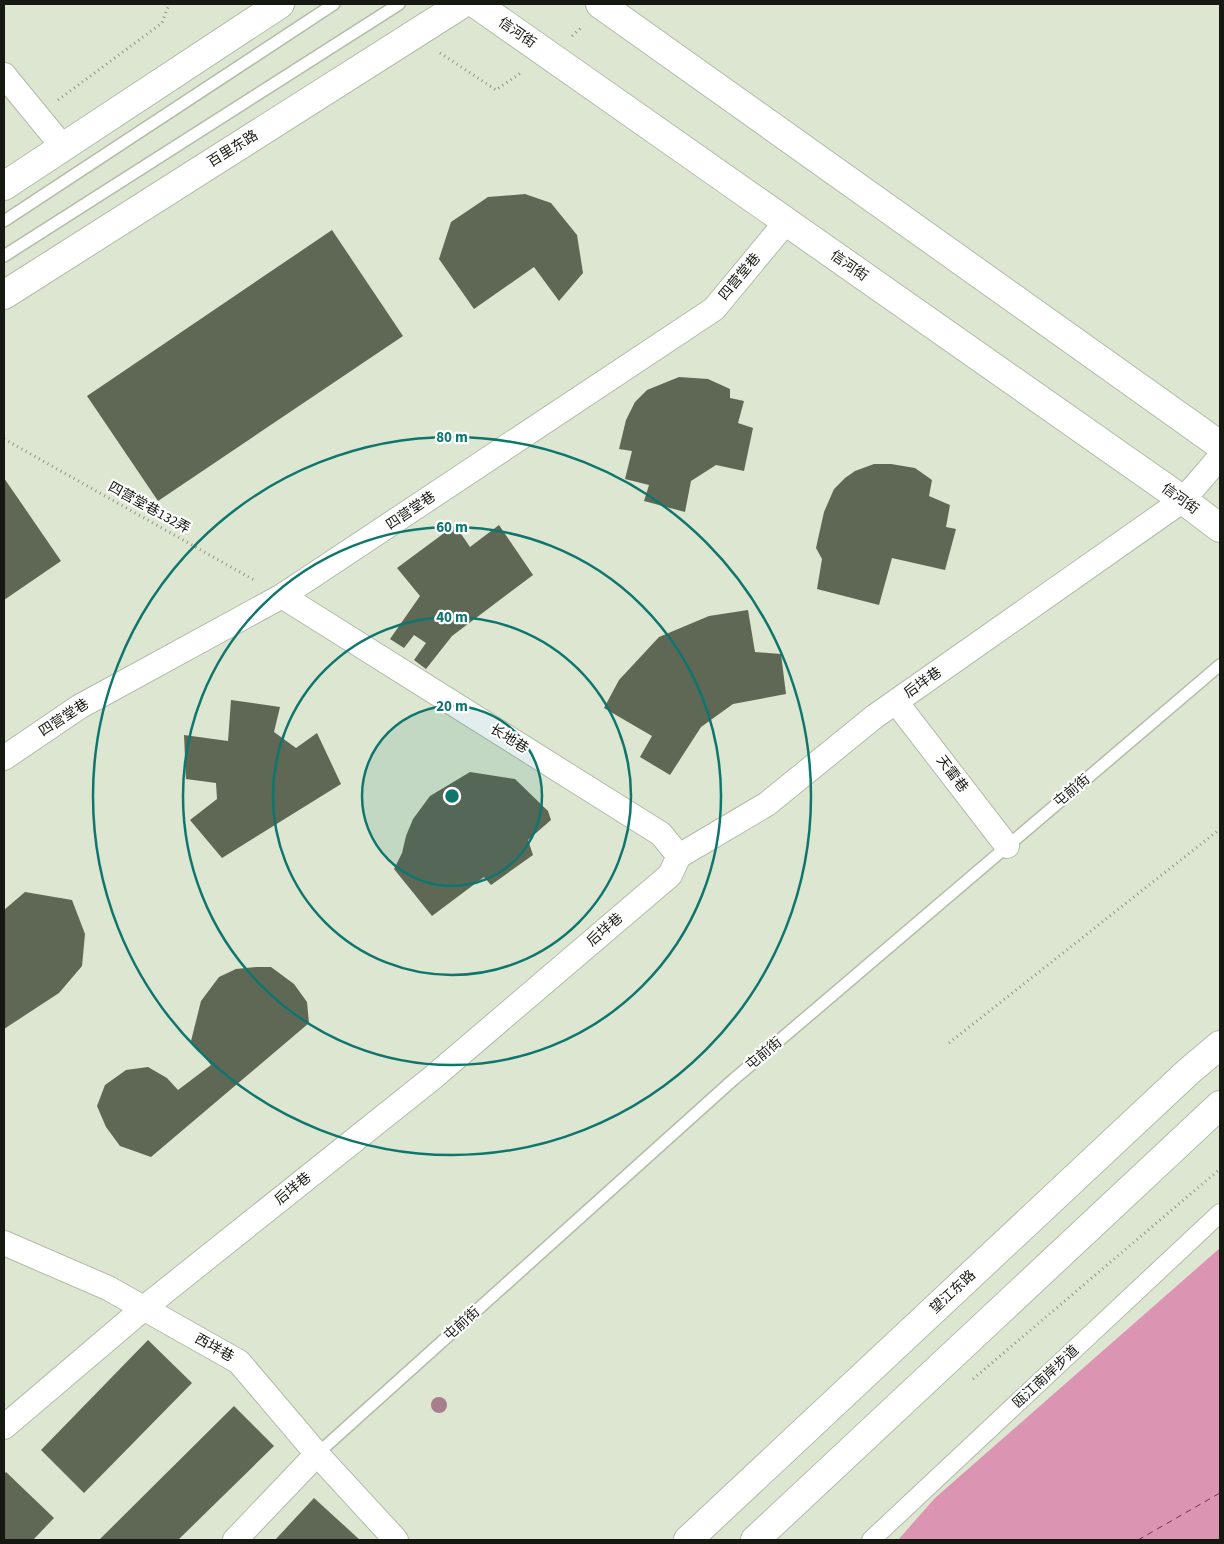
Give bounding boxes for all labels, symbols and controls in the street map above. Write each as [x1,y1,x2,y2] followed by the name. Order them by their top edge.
[494,13,540,53] street label: 信河街
[204,126,262,172] street label: 百里东路
[826,246,872,286] street label: 信河街
[714,249,766,305] street label: 四营堂巷
[436,427,468,448] text: 80 m
[104,477,194,539] street label: 四营堂巷132弄
[1157,479,1203,519] street label: 信河街
[382,487,440,535] street label: 四营堂巷
[436,517,468,538] text: 60 m
[436,607,468,628] text: 40 m
[900,663,946,703] street label: 后垟巷
[35,694,93,742] street label: 四营堂巷
[436,696,468,717] text: 20 m
[486,719,532,759] street label: 长地巷
[931,751,973,797] street label: 天雷巷
[1049,770,1095,812] street label: 屯前街
[443,787,461,805] centre of rings
[583,909,627,951] street label: 后垟巷
[741,1033,787,1075] street label: 屯前街
[270,1168,316,1210] street label: 后垟巷
[926,1266,980,1318] street label: 望江东路
[440,1303,484,1345] street label: 屯前街
[191,1329,237,1367] street label: 西垟巷
[1008,1341,1084,1413] street label: 瓯江南岸步道

